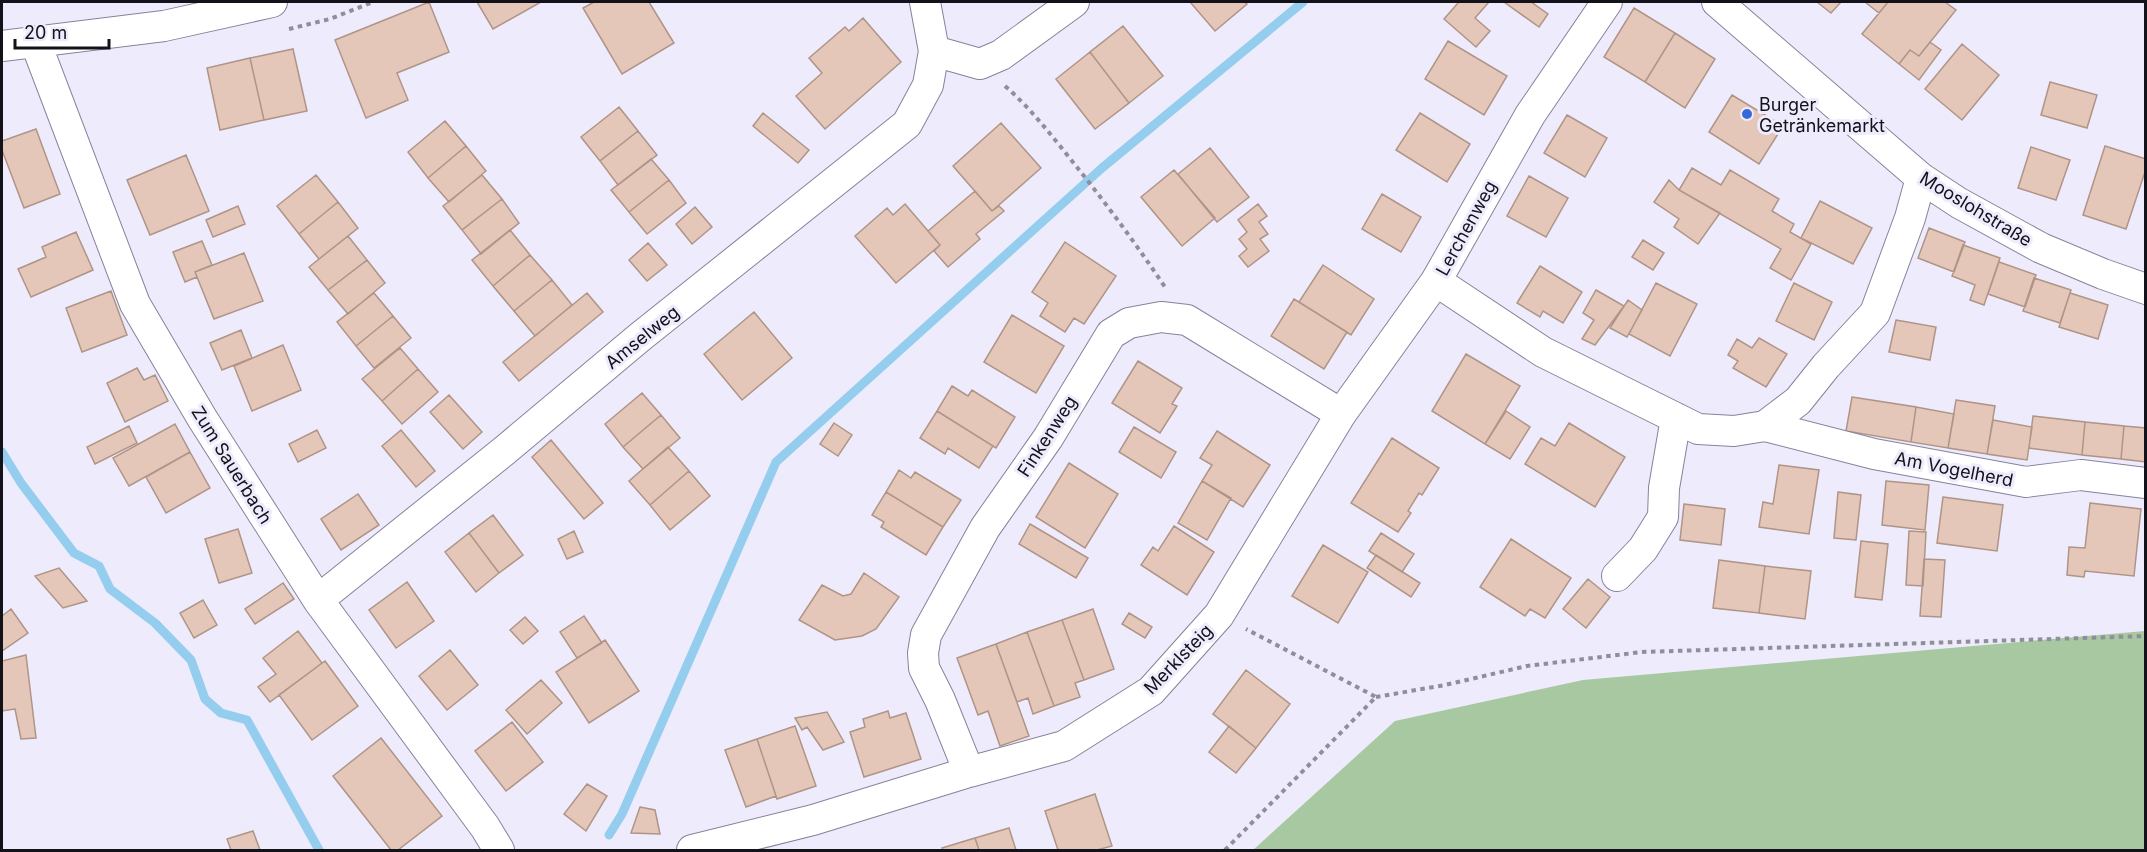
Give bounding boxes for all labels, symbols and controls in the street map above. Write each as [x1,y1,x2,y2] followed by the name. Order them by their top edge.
[15,12,110,50] scale bar
[24,22,67,43] text: 20 m
[1759,94,1885,136] place label: Burger Getränkemarkt
[1740,107,1754,121] marker: Burger Getränkemarkt
[1916,167,2036,251] street label: Mooslohstraße
[1431,177,1501,279] street label: Lerchenweg
[601,301,683,373] street label: Amselweg
[1013,392,1081,480] street label: Finkenweg
[187,402,277,528] street label: Zum Sauerbach
[1893,447,2015,491] street label: Am Vogelherd
[1139,620,1217,698] street label: Merklsteig

